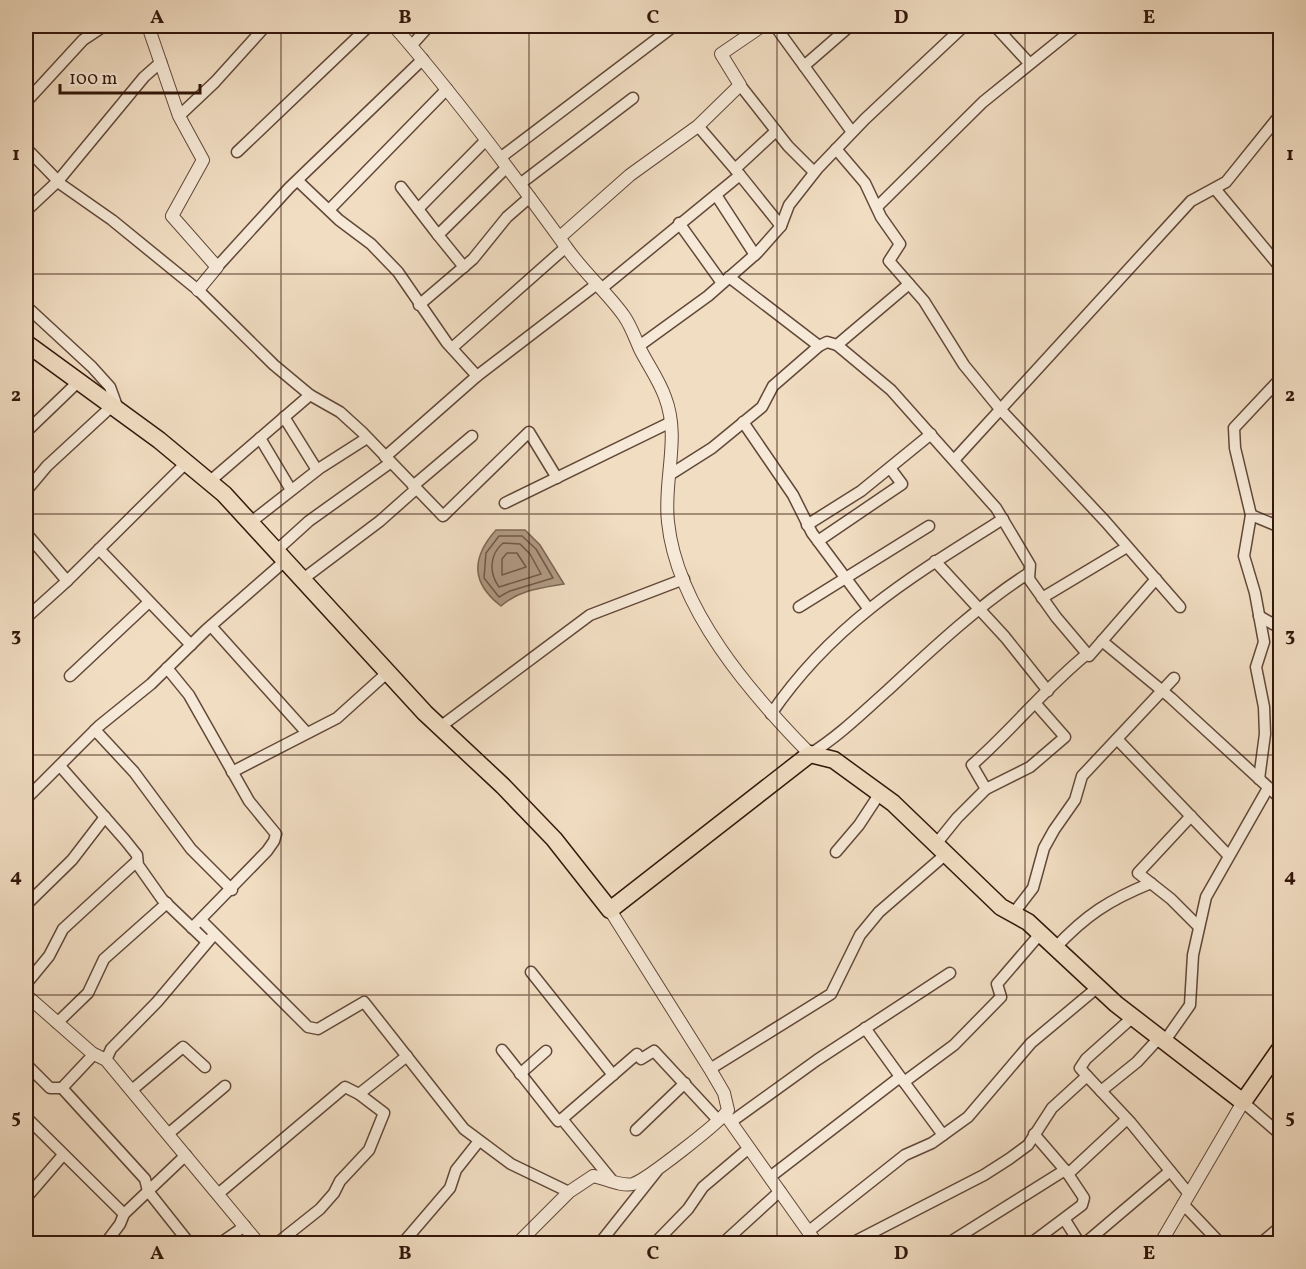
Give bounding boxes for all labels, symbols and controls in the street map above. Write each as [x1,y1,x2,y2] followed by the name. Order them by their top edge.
[150,4,164,32] text: A
[398,4,412,32] text: B
[647,4,660,32] text: C
[894,4,908,32] text: D
[1143,4,1155,32] text: E
[60,57,200,95] scale bar
[69,67,118,92] text: 100 m
[12,141,20,169] text: 1
[1286,141,1294,169] text: 1
[11,382,21,410] text: 2
[1285,382,1295,410] text: 2
[11,622,21,650] text: 3
[1285,622,1295,650] text: 3
[10,863,22,891] text: 4
[1284,863,1296,891] text: 4
[11,1104,21,1132] text: 5
[1285,1104,1295,1132] text: 5
[150,1240,164,1268] text: A
[398,1240,412,1268] text: B
[647,1240,660,1268] text: C
[894,1240,908,1268] text: D
[1143,1240,1155,1268] text: E

